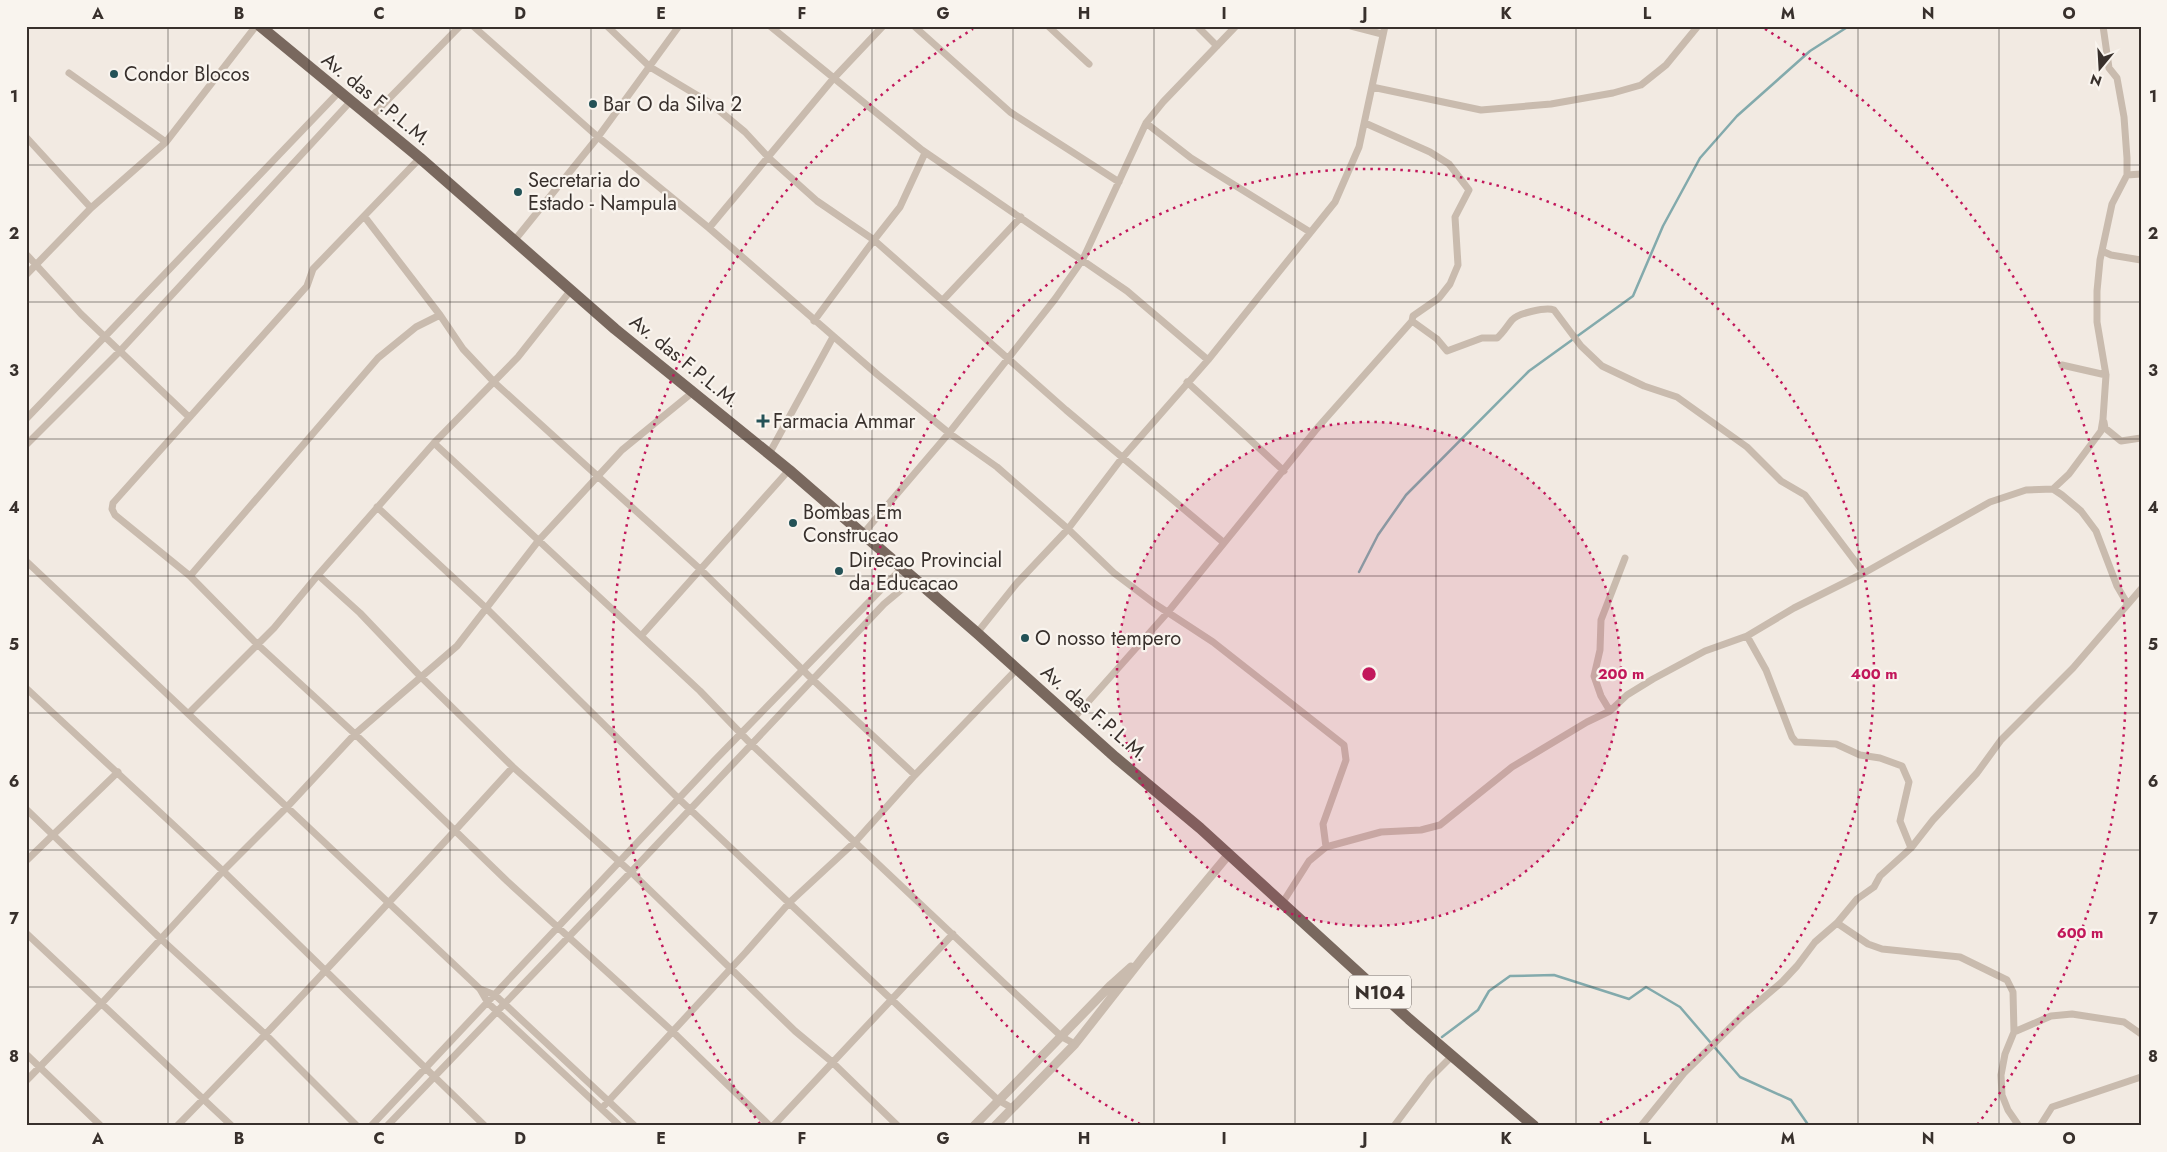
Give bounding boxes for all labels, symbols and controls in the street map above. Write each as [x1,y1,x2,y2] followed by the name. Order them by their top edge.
[91,2,104,25] text: A
[234,2,244,25] text: B
[373,2,385,25] text: C
[514,2,526,25] text: D
[656,2,666,25] text: E
[798,2,806,25] text: F
[936,2,950,25] text: G
[1078,2,1090,25] text: H
[1221,2,1227,25] text: I
[1359,2,1368,25] text: J
[1500,2,1512,25] text: K
[1643,2,1652,25] text: L
[1781,2,1795,25] text: M
[1922,2,1934,25] text: N
[2062,2,2076,25] text: O
[2074,42,2124,92] north arrow
[315,46,438,153] street label: Av. das F.P.L.M.
[124,60,250,89] place label: Condor Blocos
[108,68,120,80] marker: Condor Blocos
[2088,69,2104,92] text: N
[10,85,18,108] text: 1
[2149,85,2157,108] text: 1
[603,90,742,119] place label: Bar O da Silva 2
[587,98,599,110] marker: Bar O da Silva 2
[528,166,677,218] place label: Secretaria do Estado - Nampula
[512,186,524,198] marker: Secretaria do Estado - Nampula
[9,222,19,245] text: 2
[2148,222,2158,245] text: 2
[623,308,746,415] street label: Av. das F.P.L.M.
[9,359,19,382] text: 3
[2148,359,2158,382] text: 3
[773,407,915,436] place label: Farmacia Ammar
[757,415,769,427] marker: Farmacia Ammar
[8,496,20,519] text: 4
[2147,496,2159,519] text: 4
[803,498,902,550] place label: Bombas Em Construcao
[787,517,799,529] marker: Bombas Em Construcao
[849,546,1002,598] place label: Direcao Provincial da Educacao
[833,565,845,577] marker: Direcao Provincial da Educacao
[1035,624,1181,653] place label: O nosso tempero
[1019,632,1031,644] marker: O nosso tempero
[9,633,19,656] text: 5
[2148,633,2158,656] text: 5
[1034,658,1155,769] street label: Av. das F.P.L.M.
[1598,663,1644,685] text: 200 m
[1850,663,1898,685] text: 400 m
[1360,665,1378,683] centre of rings
[9,770,19,793] text: 6
[2148,770,2158,793] text: 6
[9,907,19,930] text: 7
[2148,907,2158,930] text: 7
[2057,922,2103,944] text: 600 m
[1349,976,1411,1009] road number: N104
[9,1045,19,1068] text: 8
[2148,1045,2158,1068] text: 8
[91,1127,104,1150] text: A
[234,1127,244,1150] text: B
[373,1127,385,1150] text: C
[514,1127,526,1150] text: D
[656,1127,666,1150] text: E
[798,1127,806,1150] text: F
[936,1127,950,1150] text: G
[1078,1127,1090,1150] text: H
[1221,1127,1227,1150] text: I
[1359,1127,1368,1150] text: J
[1500,1127,1512,1150] text: K
[1643,1127,1652,1150] text: L
[1781,1127,1795,1150] text: M
[1922,1127,1934,1150] text: N
[2062,1127,2076,1150] text: O

